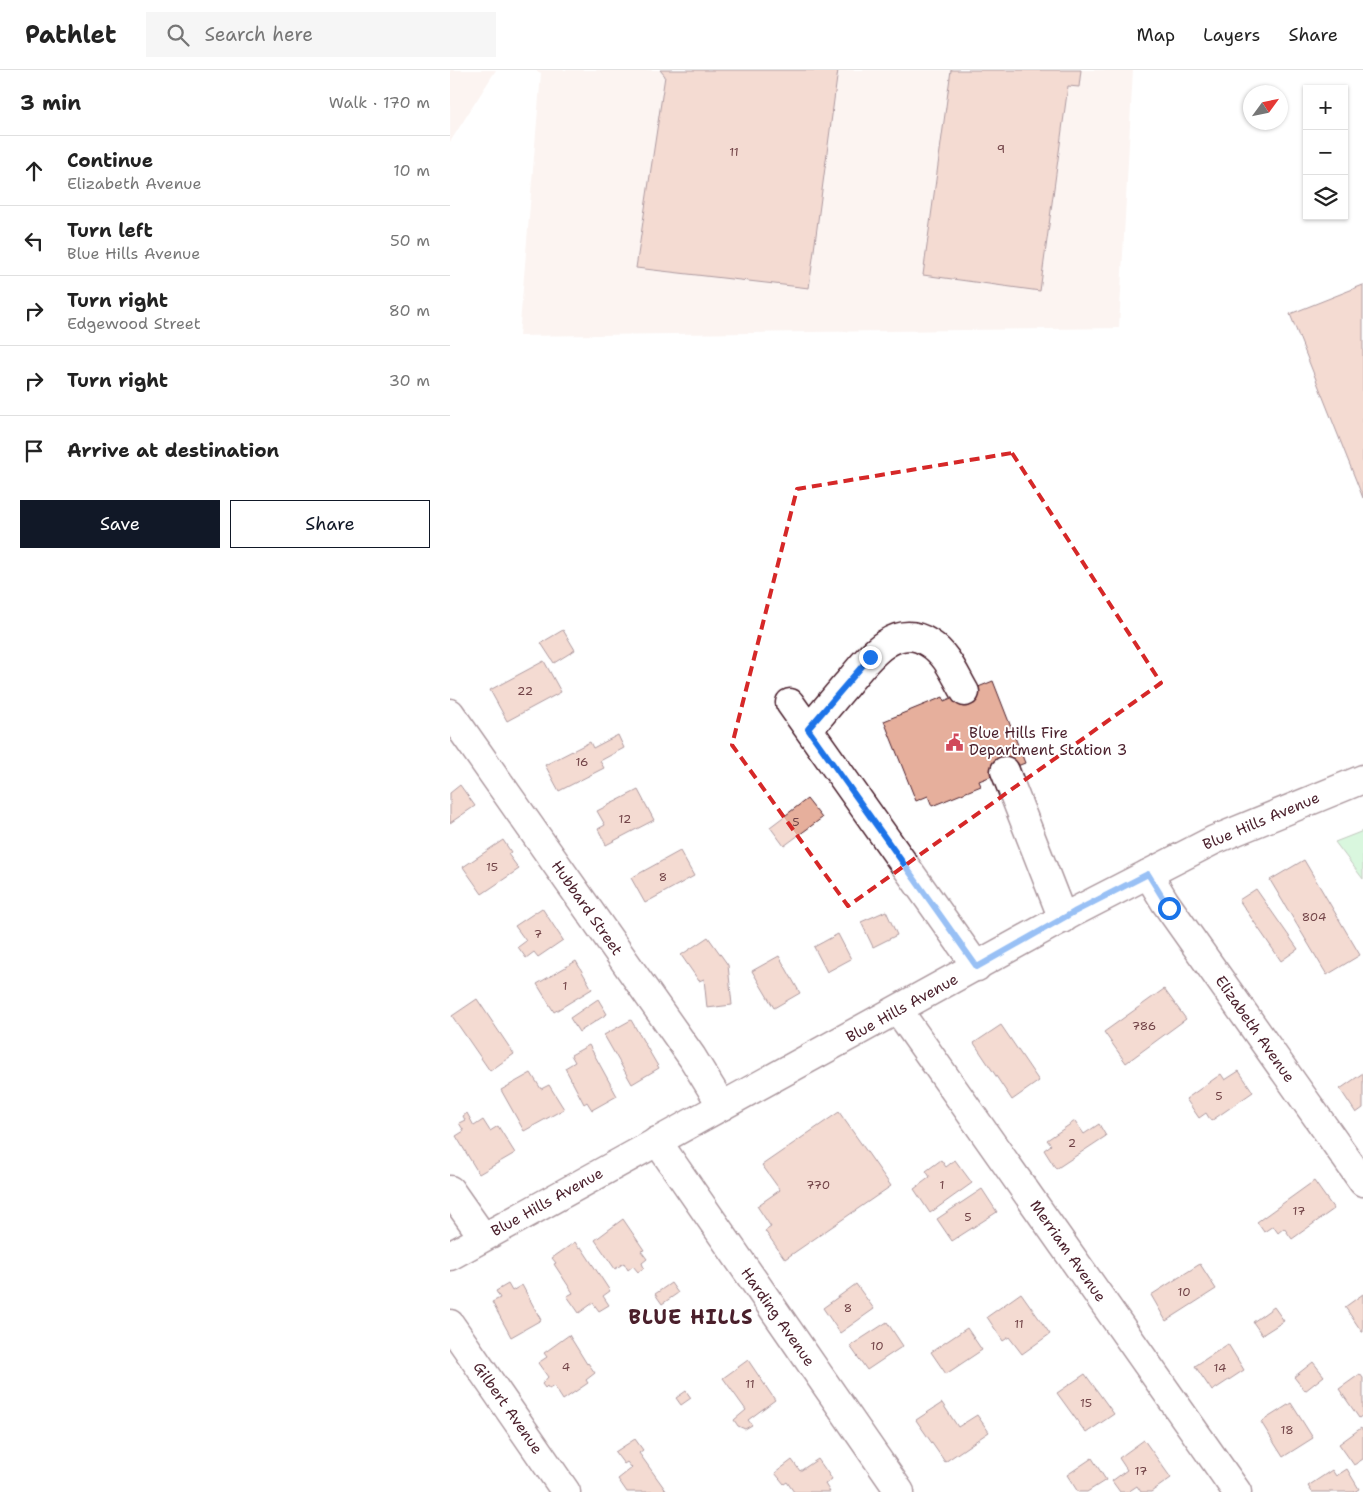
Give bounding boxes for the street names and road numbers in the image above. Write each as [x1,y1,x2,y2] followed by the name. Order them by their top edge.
[1200,787,1322,855] street label: Blue Hills Avenue
[547,857,627,959] street label: Hubbard Street
[843,969,961,1047] street label: Blue Hills Avenue
[1211,972,1299,1086] street label: Elizabeth Avenue
[488,1163,606,1241] street label: Blue Hills Avenue
[1025,1196,1111,1306] street label: Merriam Avenue
[737,1264,819,1370] street label: Harding Avenue
[469,1358,547,1458] street label: Gilbert Avenue

